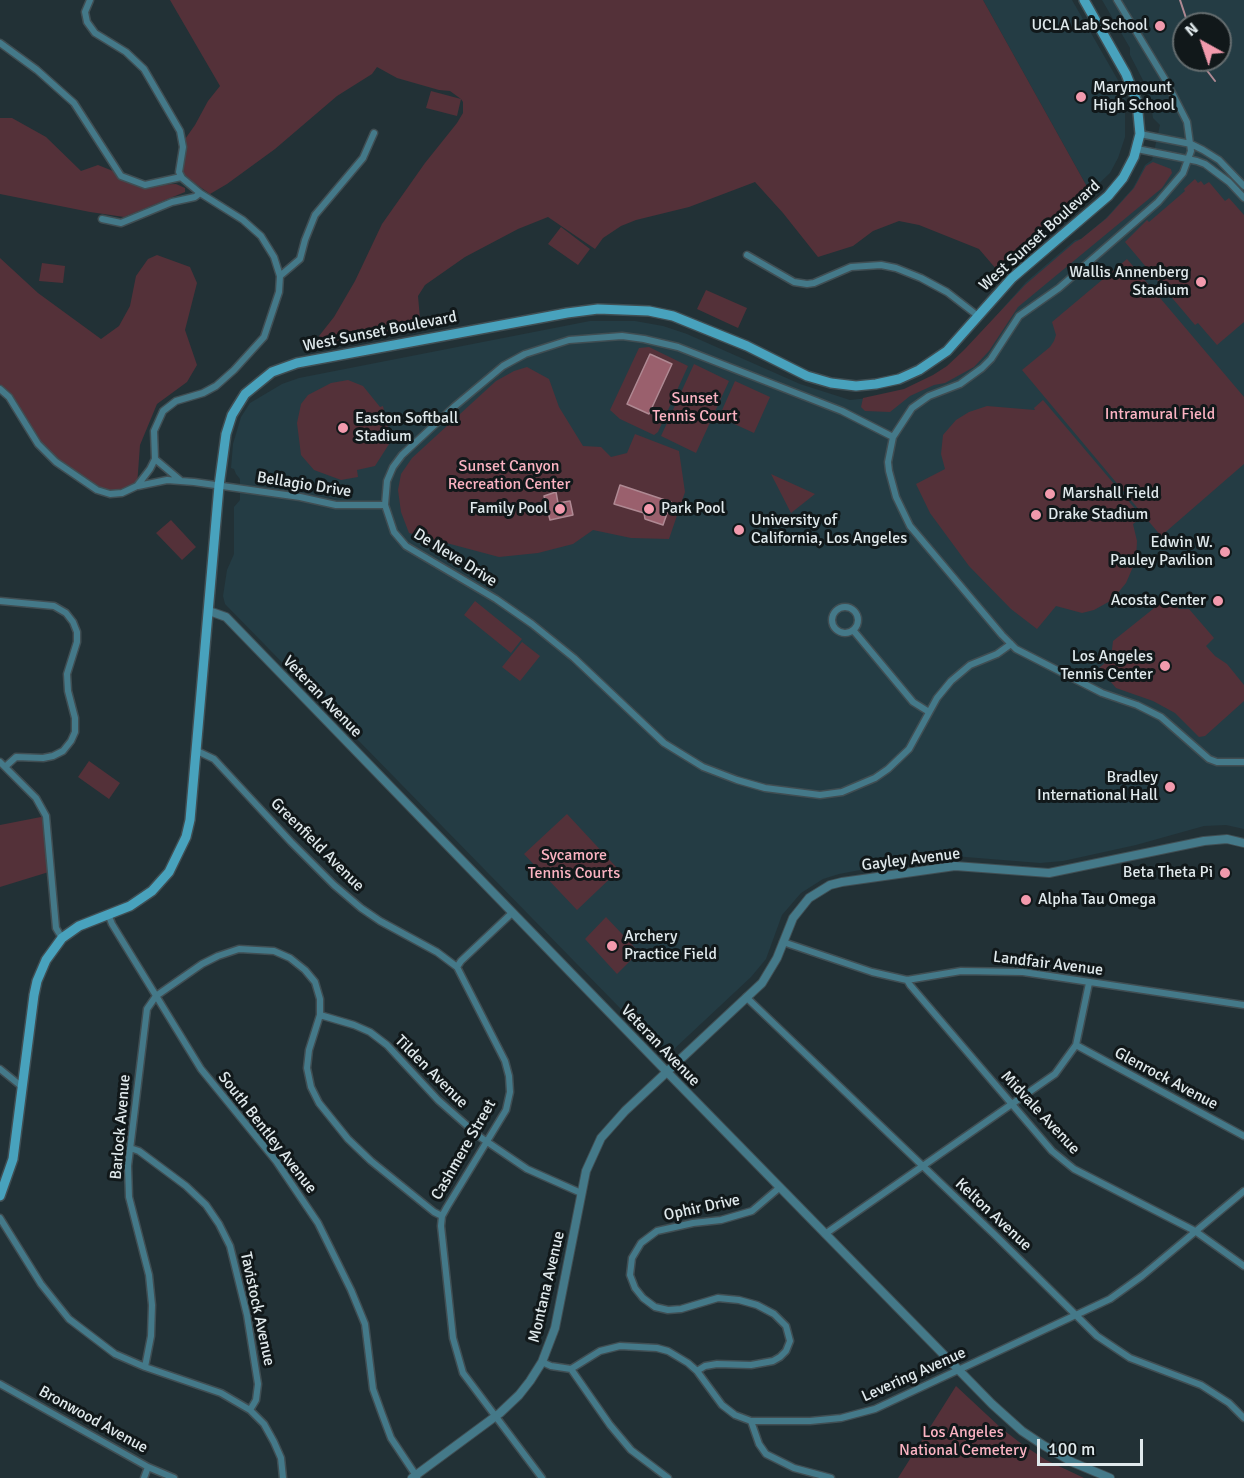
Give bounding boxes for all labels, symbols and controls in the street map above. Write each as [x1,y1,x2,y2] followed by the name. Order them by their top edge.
[1172,12,1232,72] north arrow
[1032,16,1148,36] place label: UCLA Lab School
[1153,19,1167,33] marker: UCLA Lab School
[1181,19,1202,41] text: N
[1093,78,1175,116] place label: Marymount High School
[1074,90,1088,104] marker: Marymount High School
[976,177,1104,295] street label: West Sunset Boulevard
[1069,263,1189,301] place label: Wallis Annenberg Stadium
[1194,275,1208,289] marker: Wallis Annenberg Stadium
[301,308,459,356] street label: West Sunset Boulevard
[652,389,738,427] park label: Sunset Tennis Court
[1105,405,1215,425] park label: Intramural Field
[355,409,458,447] place label: Easton Softball Stadium
[336,421,350,435] marker: Easton Softball Stadium
[448,457,570,495] park label: Sunset Canyon Recreation Center
[255,468,353,502] street label: Bellagio Drive
[1062,484,1159,504] place label: Marshall Field
[1043,487,1057,501] marker: Marshall Field
[470,499,548,519] place label: Family Pool
[661,499,725,519] place label: Park Pool
[553,502,567,516] marker: Family Pool
[642,502,656,516] marker: Park Pool
[1048,505,1148,525] place label: Drake Stadium
[1029,508,1043,522] marker: Drake Stadium
[751,511,907,549] place label: University of California, Los Angeles
[732,523,746,537] marker: University of California, Los Angeles
[410,525,500,591] street label: De Neve Drive
[1110,533,1213,571] place label: Edwin W. Pauley Pavilion
[1218,545,1232,559] marker: Edwin W. Pauley Pavilion
[1111,591,1206,611] place label: Acosta Center
[1211,594,1225,608] marker: Acosta Center
[1061,647,1153,685] place label: Los Angeles Tennis Center
[278,652,366,742] street label: Veteran Avenue
[1158,659,1172,673] marker: Los Angeles Tennis Center
[1037,768,1158,806] place label: Bradley International Hall
[1163,780,1177,794] marker: Bradley International Hall
[266,794,368,896] street label: Greenfield Avenue
[861,844,961,876] street label: Gayley Avenue
[528,846,620,884] park label: Sycamore Tennis Courts
[1123,863,1213,883] place label: Beta Theta Pi
[1218,866,1232,880] marker: Beta Theta Pi
[1038,890,1156,910] place label: Alpha Tau Omega
[1019,893,1033,907] marker: Alpha Tau Omega
[624,927,717,965] place label: Archery Practice Field
[605,939,619,953] marker: Archery Practice Field
[992,948,1104,980] street label: Landfair Avenue
[616,1001,704,1091] street label: Veteran Avenue
[390,1031,472,1113] street label: Tilden Avenue
[1111,1044,1221,1114] street label: Glenrock Avenue
[996,1067,1084,1159] street label: Midvale Avenue
[214,1068,320,1198] street label: South Bentley Avenue
[107,1074,135,1180] street label: Barlock Avenue
[427,1096,501,1204] street label: Cashmere Street
[951,1175,1035,1255] street label: Kelton Avenue
[662,1191,742,1225] street label: Ophir Drive
[525,1229,569,1345] street label: Montana Avenue
[236,1250,278,1368] street label: Tavistock Avenue
[859,1343,969,1407] street label: Levering Avenue
[35,1382,151,1458] street label: Bronwood Avenue
[899,1423,1027,1461] park label: Los Angeles National Cemetery
[1040,1427,1146,1465] scale bar
[1048,1438,1095,1460] text: 100 m

